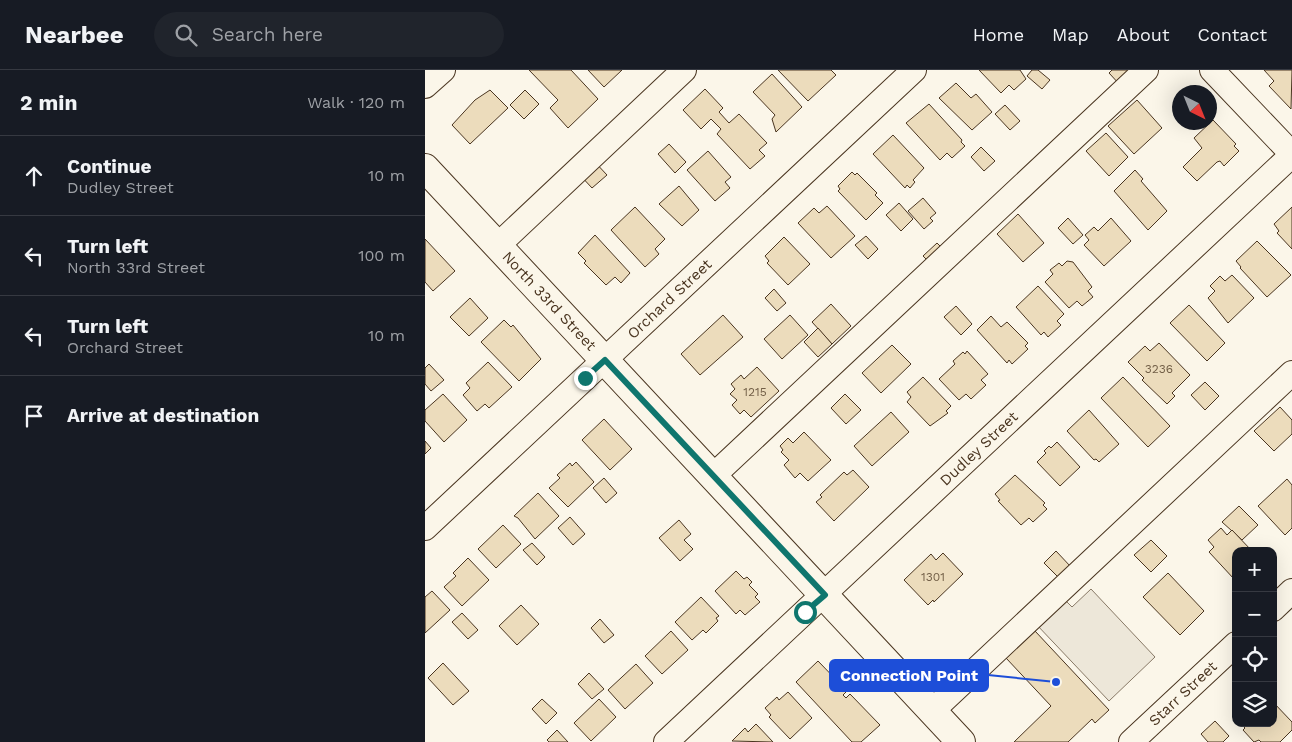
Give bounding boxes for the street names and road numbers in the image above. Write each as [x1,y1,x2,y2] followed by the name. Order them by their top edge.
[498,248,600,355] street label: North 33rd Street
[624,255,716,343] street label: Orchard Street
[936,407,1022,489] street label: Dudley Street
[1145,657,1221,730] street label: Starr Street

